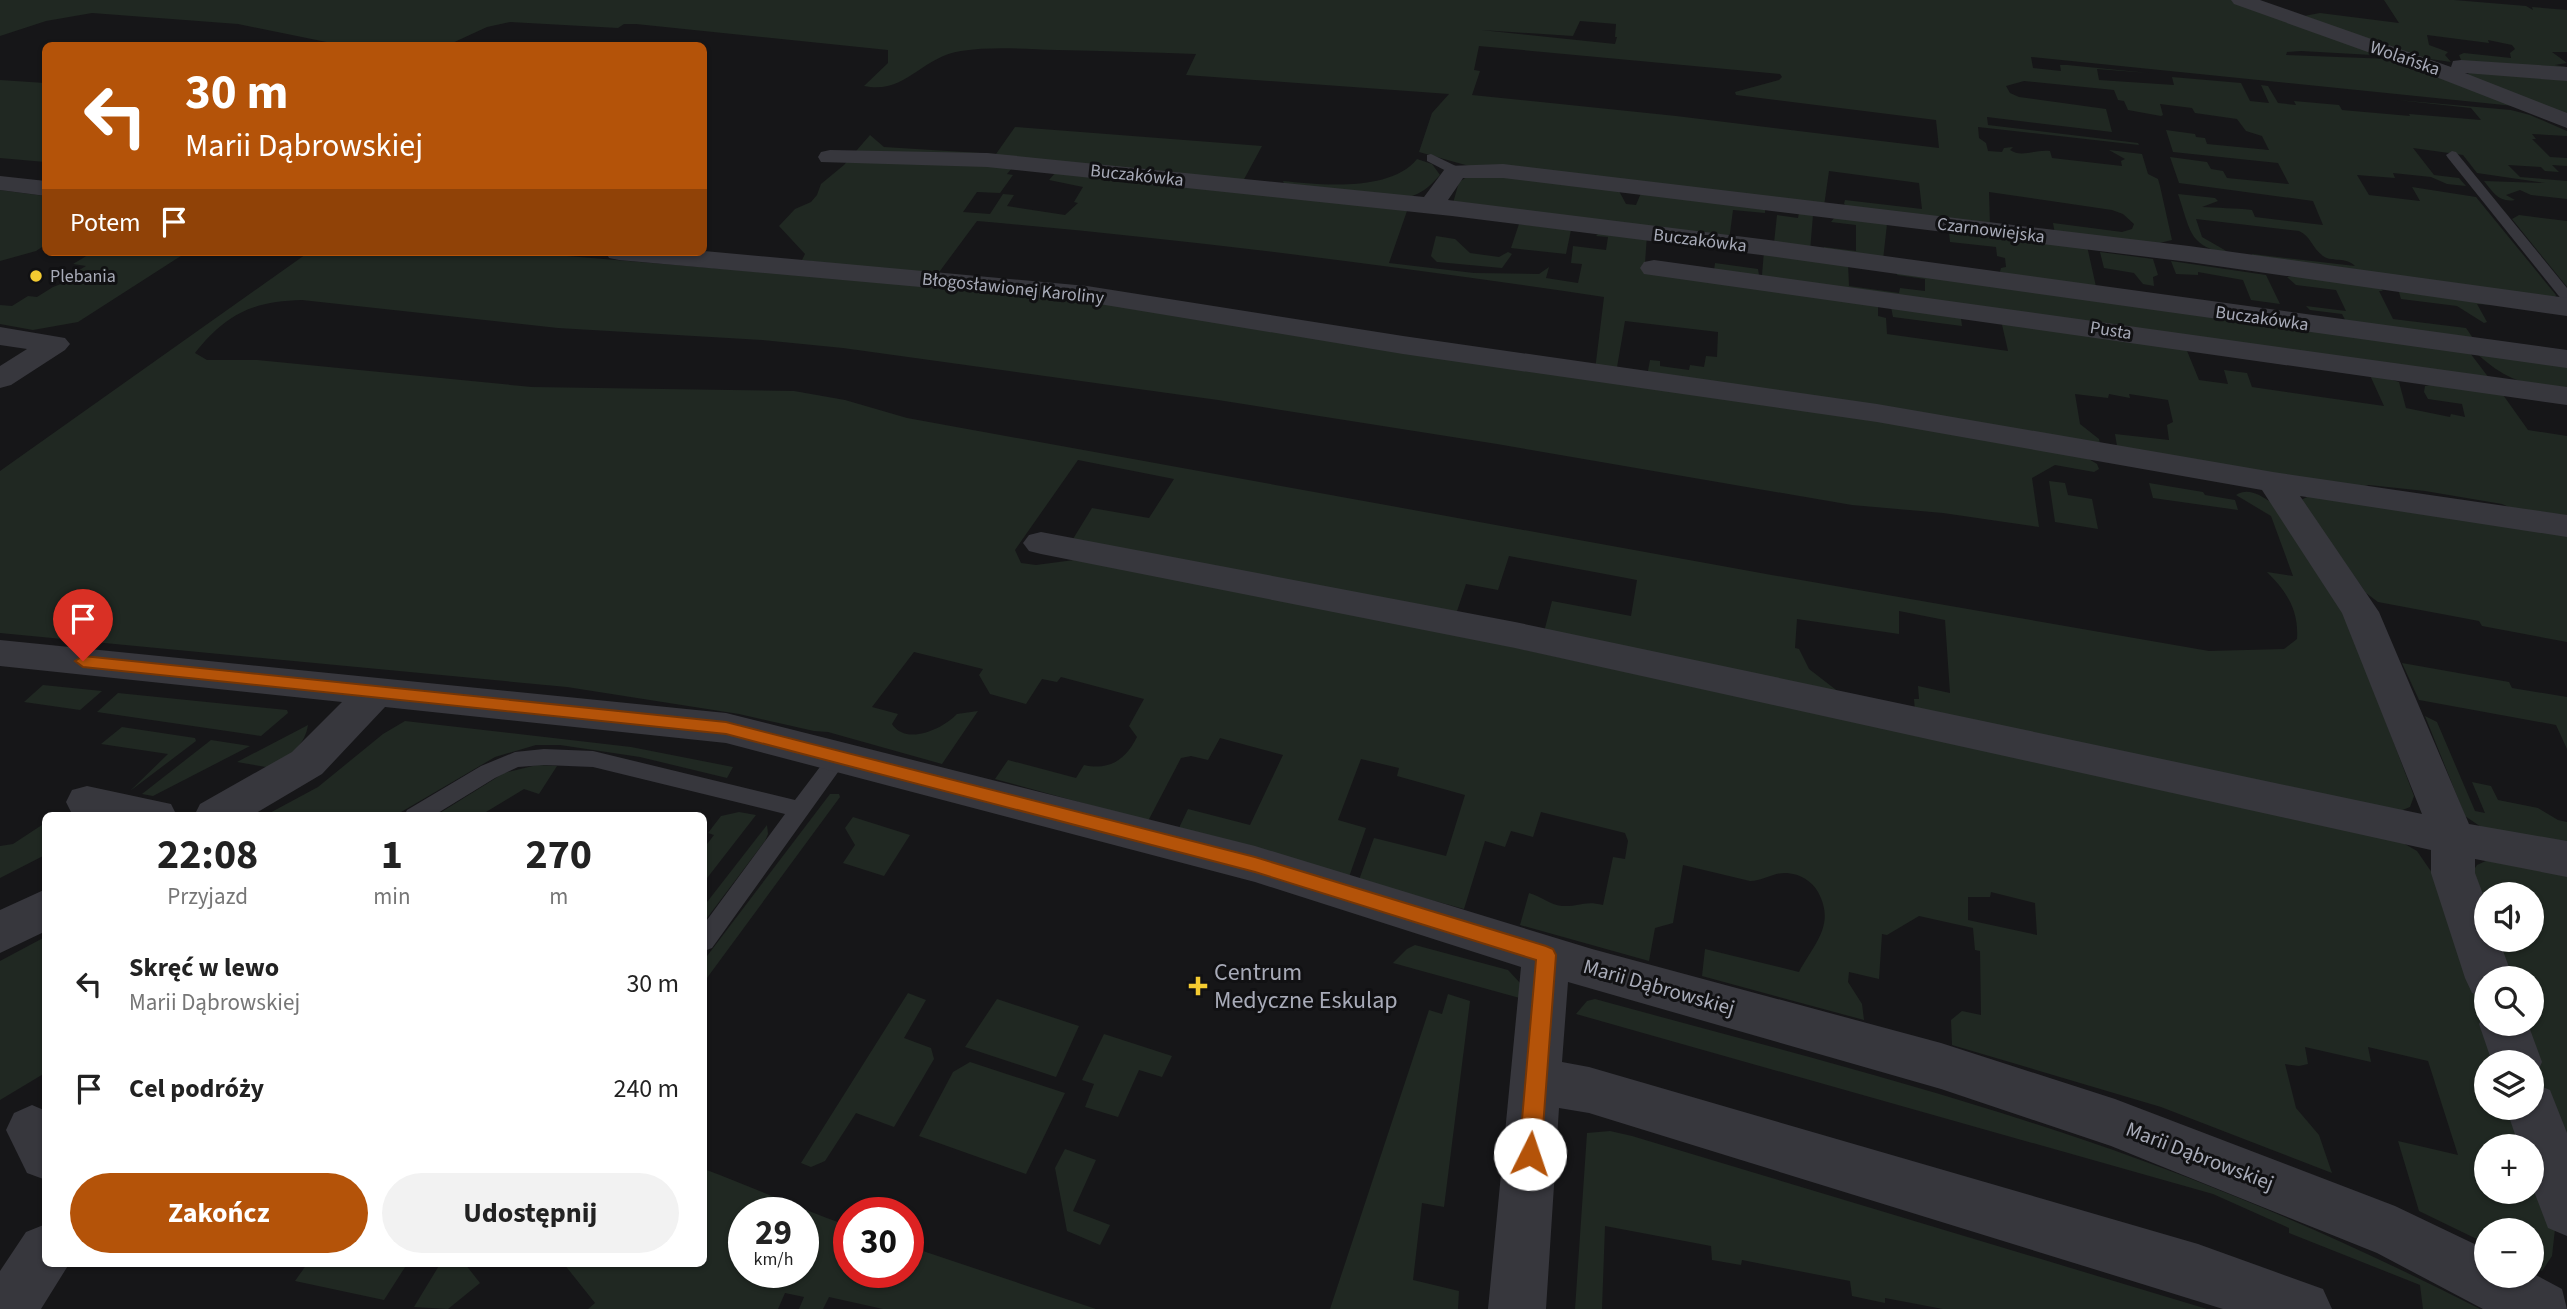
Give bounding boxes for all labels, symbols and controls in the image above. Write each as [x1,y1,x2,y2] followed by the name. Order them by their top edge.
[2366,35,2443,82] street label: Wolańska
[185,58,289,128] text: 30 m
[70,70,161,161] icon: left
[185,123,423,169] text: Marii Dąbrowskiej
[1089,158,1185,193] street label: Buczakówka
[155,203,193,241] icon: arrive
[70,204,141,241] text: Potem
[1936,211,2046,250] street label: Czarnowiejska
[1652,222,1748,259] street label: Buczakówka
[50,264,116,289] place label: Plebania
[921,267,1106,311] street label: Błogosławionej Karoliny
[28,268,44,284] marker: Plebania
[2214,300,2310,337] street label: Buczakówka
[2088,315,2134,346] street label: Pusta
[53,589,113,661] pin
[64,600,102,638] icon: arrive
[157,825,258,885] text: 22:08
[381,825,403,885] text: 1
[525,825,592,885] text: 270
[167,880,248,913] text: Przyjazd
[373,880,411,913] text: min
[549,880,568,913] text: m
[2474,882,2544,1288] map controls
[2474,882,2544,952] button: sound
[129,949,279,986] text: Skręć w lewo
[1580,951,1738,1023] street label: Marii Dąbrowskiej
[1214,955,1398,1018] place label: Centrum Medyczne Eskulap
[70,965,108,1003] icon: left
[626,965,679,1002] text: 30 m
[2474,966,2544,1036] button: search
[1188,976,1208,996] marker: Centrum Medyczne Eskulap
[129,986,300,1019] text: Marii Dąbrowskiej
[2474,1050,2544,1120] button: layers
[70,1070,108,1108] icon: arrive
[129,1070,264,1107] text: Cel podróży
[613,1070,679,1107] text: 240 m
[2122,1114,2278,1198] street label: Marii Dąbrowskiej
[1493,1117,1567,1191] position arrow
[2474,1134,2544,1204] button: +
[70,1173,368,1253] button: Zakończ
[382,1173,679,1253] button: Udostępnij
[833,1197,924,1288] speed limit sign: 30
[755,1208,792,1258] text: 29
[2474,1218,2544,1288] button: −
[754,1247,793,1272] text: km/h

